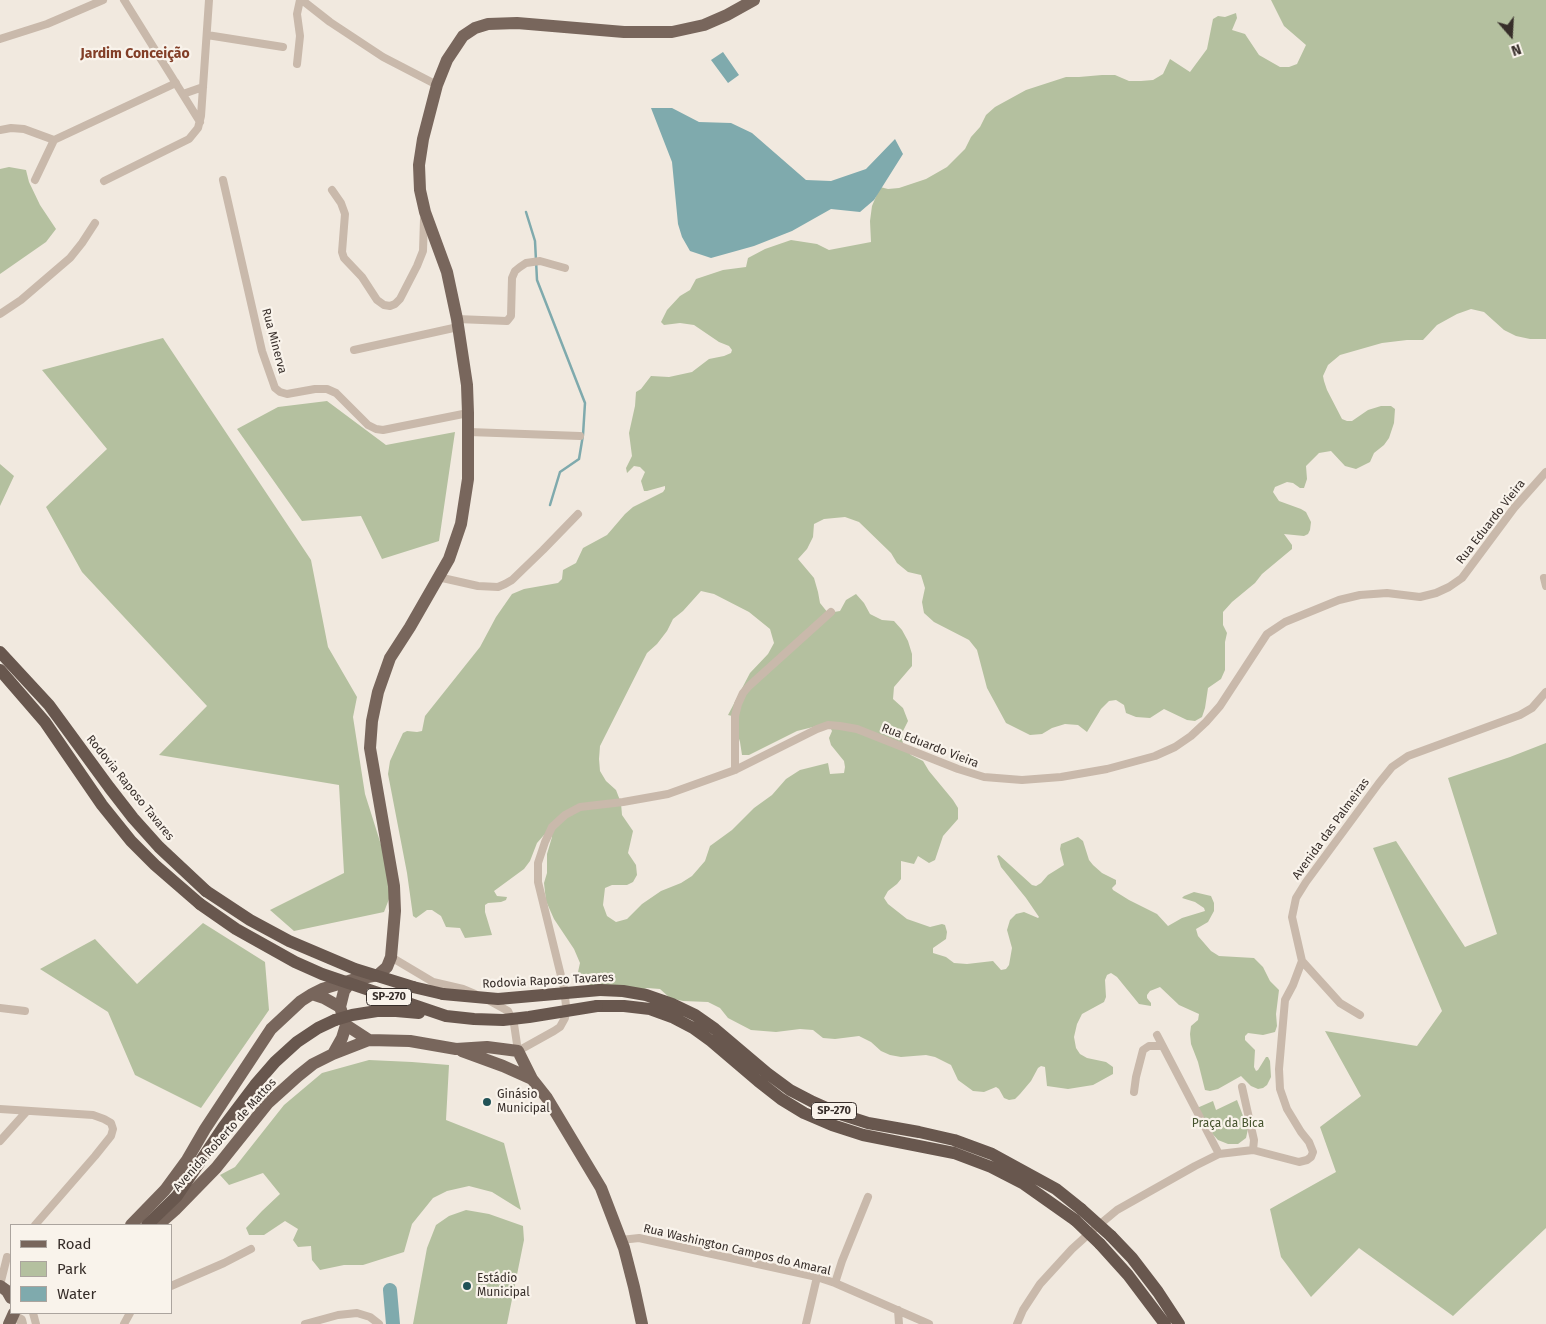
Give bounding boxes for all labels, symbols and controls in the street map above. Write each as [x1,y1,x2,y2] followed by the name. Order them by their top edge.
[1486,10,1536,60] north arrow
[1509,40,1523,59] text: N
[80,46,190,62] district label: Jardim Conceição
[258,307,290,375] street label: Rua Minerva
[1454,477,1528,567] street label: Rua Eduardo Vieira
[879,721,981,771] street label: Rua Eduardo Vieira
[83,732,177,844] street label: Rodovia Raposo Tavares
[1289,776,1373,882] street label: Avenida das Palmeiras
[482,970,614,992] street label: Rodovia Raposo Tavares
[366,989,412,1006] road number: SP-270
[170,1076,280,1194] street label: Avenida Roberto de Mattos
[497,1088,550,1116] place label: Ginásio Municipal
[481,1096,493,1108] marker: Ginásio Municipal
[812,1102,856,1120] road number: SP-270
[1192,1117,1264,1131] park label: Praça da Bica
[642,1221,832,1279] street label: Rua Washington Campos do Amaral
[10,1224,172,1314] legend
[57,1235,92,1253] text: Road
[57,1260,87,1278] text: Park
[477,1272,530,1300] place label: Estádio Municipal
[461,1280,473,1292] marker: Estádio Municipal
[57,1285,96,1303] text: Water

